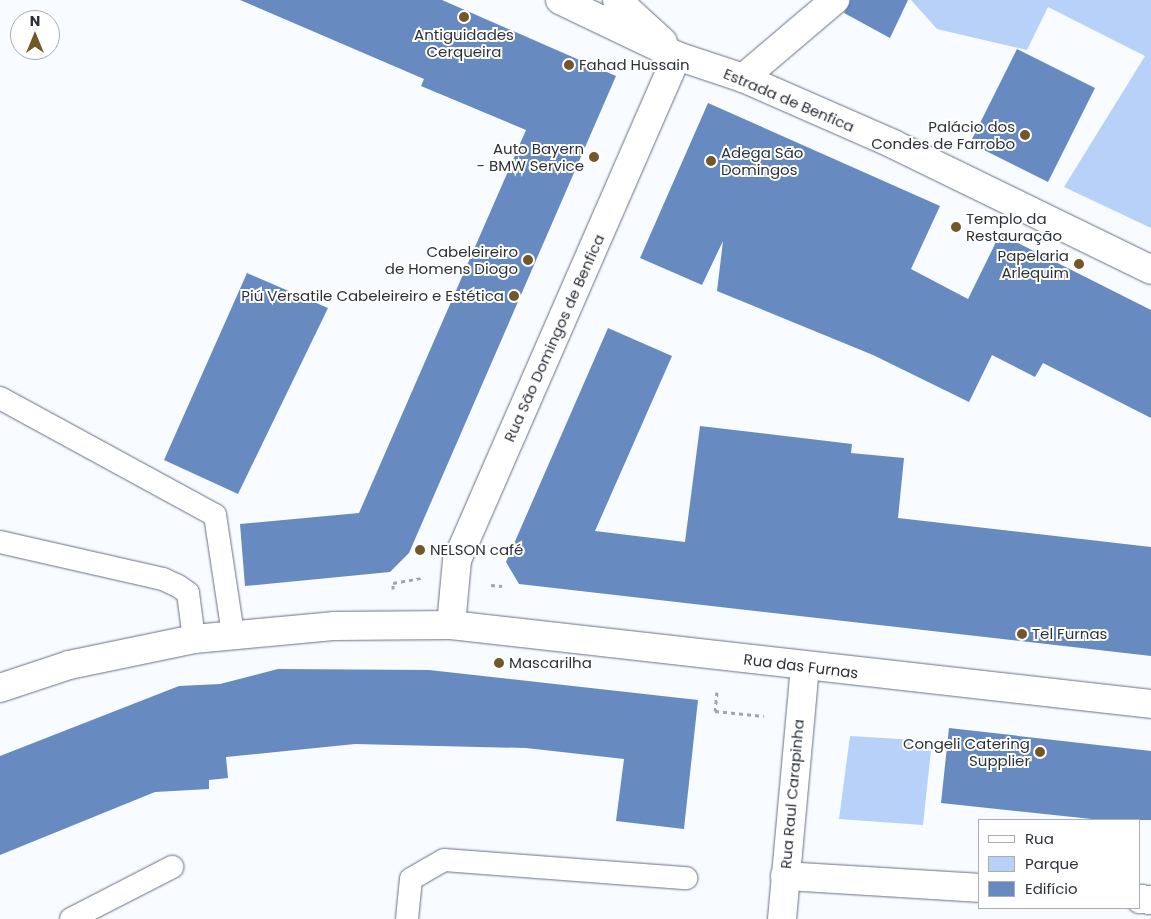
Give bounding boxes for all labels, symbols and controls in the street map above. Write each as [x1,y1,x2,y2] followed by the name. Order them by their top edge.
[10,10,60,60] north arrow
[30,11,40,31] text: N
[458,11,470,23] marker: Antiguidades Cerqueira
[414,25,514,60] place label: Antiguidades Cerqueira
[579,56,690,74] place label: Fahad Hussain
[563,59,575,71] marker: Fahad Hussain
[721,64,857,136] street label: Estrada de Benfica
[871,117,1015,152] place label: Palácio dos Condes de Farrobo
[1019,129,1031,141] marker: Palácio dos Condes de Farrobo
[477,139,584,174] place label: Auto Bayern - BMW Service
[721,143,803,178] place label: Adega São Domingos
[588,151,600,163] marker: Auto Bayern - BMW Service
[705,155,717,167] marker: Adega São Domingos
[966,209,1062,244] place label: Templo da Restauração
[950,221,962,233] marker: Templo da Restauração
[500,231,608,445] street label: Rua São Domingos de Benfica
[385,242,518,277] place label: Cabeleireiro de Homens Diogo
[997,246,1069,281] place label: Papelaria Arlequim
[522,254,534,266] marker: Cabeleireiro de Homens Diogo
[1073,258,1085,270] marker: Papelaria Arlequim
[241,287,504,305] place label: Piú Versatile Cabeleireiro e Estética
[508,290,520,302] marker: Piú Versatile Cabeleireiro e Estética
[430,541,523,559] place label: NELSON café
[414,544,426,556] marker: NELSON café
[1032,625,1107,643] place label: Tel Furnas
[1016,628,1028,640] marker: Tel Furnas
[743,650,859,682] street label: Rua das Furnas
[509,654,592,672] place label: Mascarilha
[493,657,505,669] marker: Mascarilha
[776,718,808,870] street label: Rua Raul Carapinha
[903,734,1030,769] place label: Congeli Catering Supplier
[1034,746,1046,758] marker: Congeli Catering Supplier
[978,819,1141,909] legend
[1025,828,1054,849] text: Rua
[1025,853,1078,874] text: Parque
[1025,878,1078,899] text: Edifício

